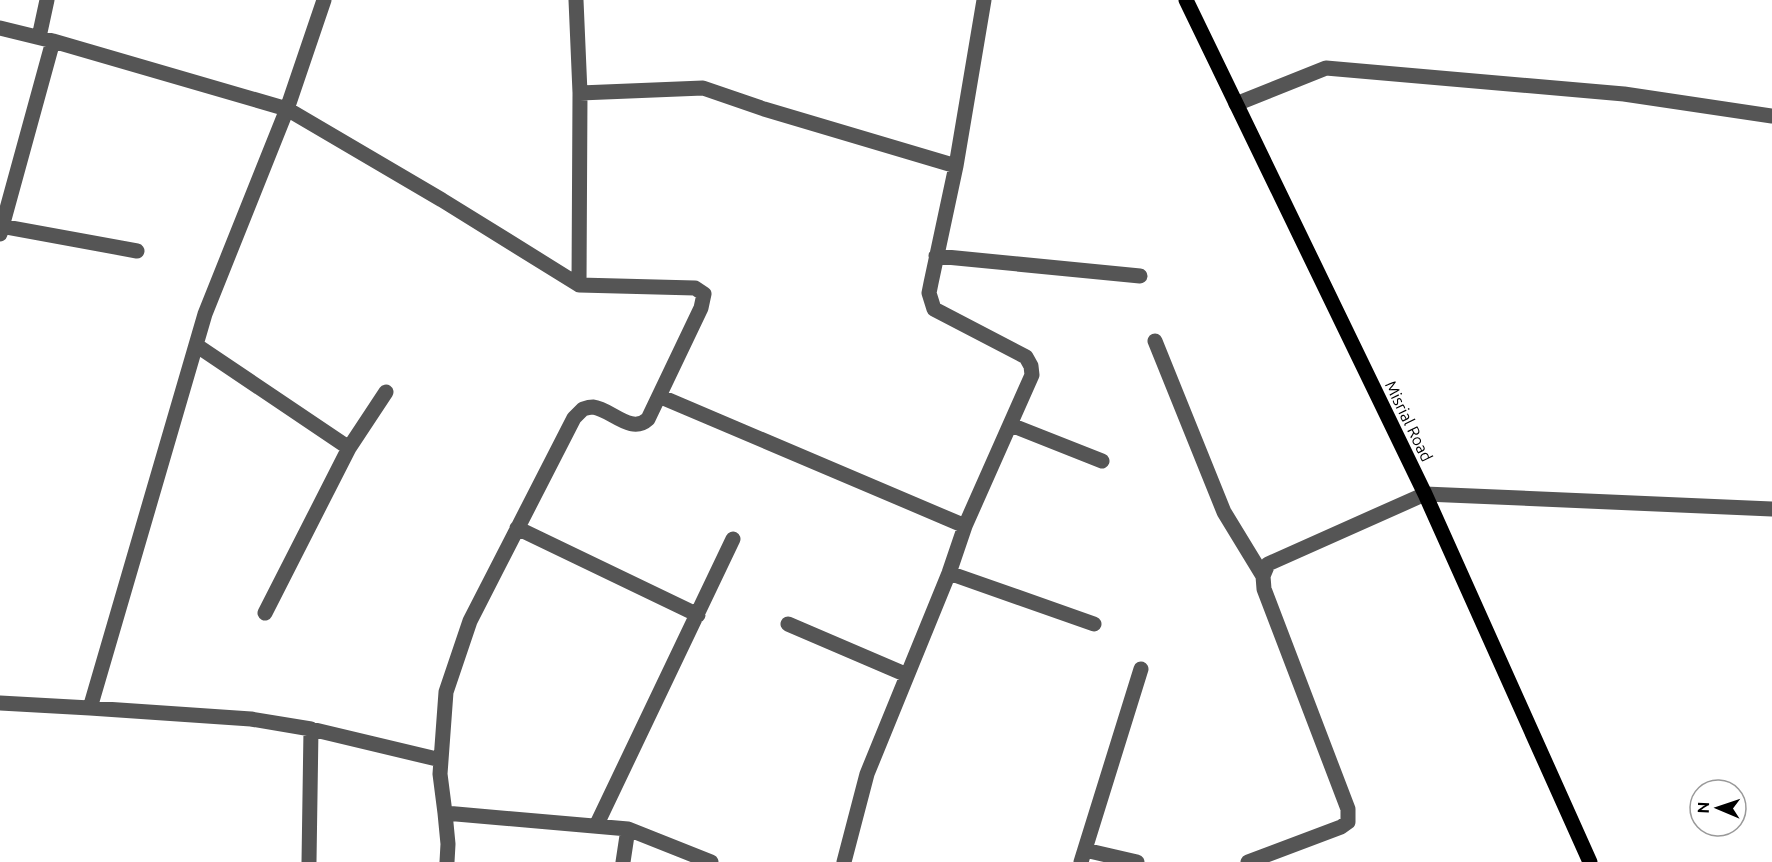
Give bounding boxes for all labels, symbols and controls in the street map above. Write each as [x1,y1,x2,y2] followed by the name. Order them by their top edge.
[1382,378,1436,464] street label: Misrial Road
[1688,778,1748,838] north arrow
[1694,801,1712,814] text: N

